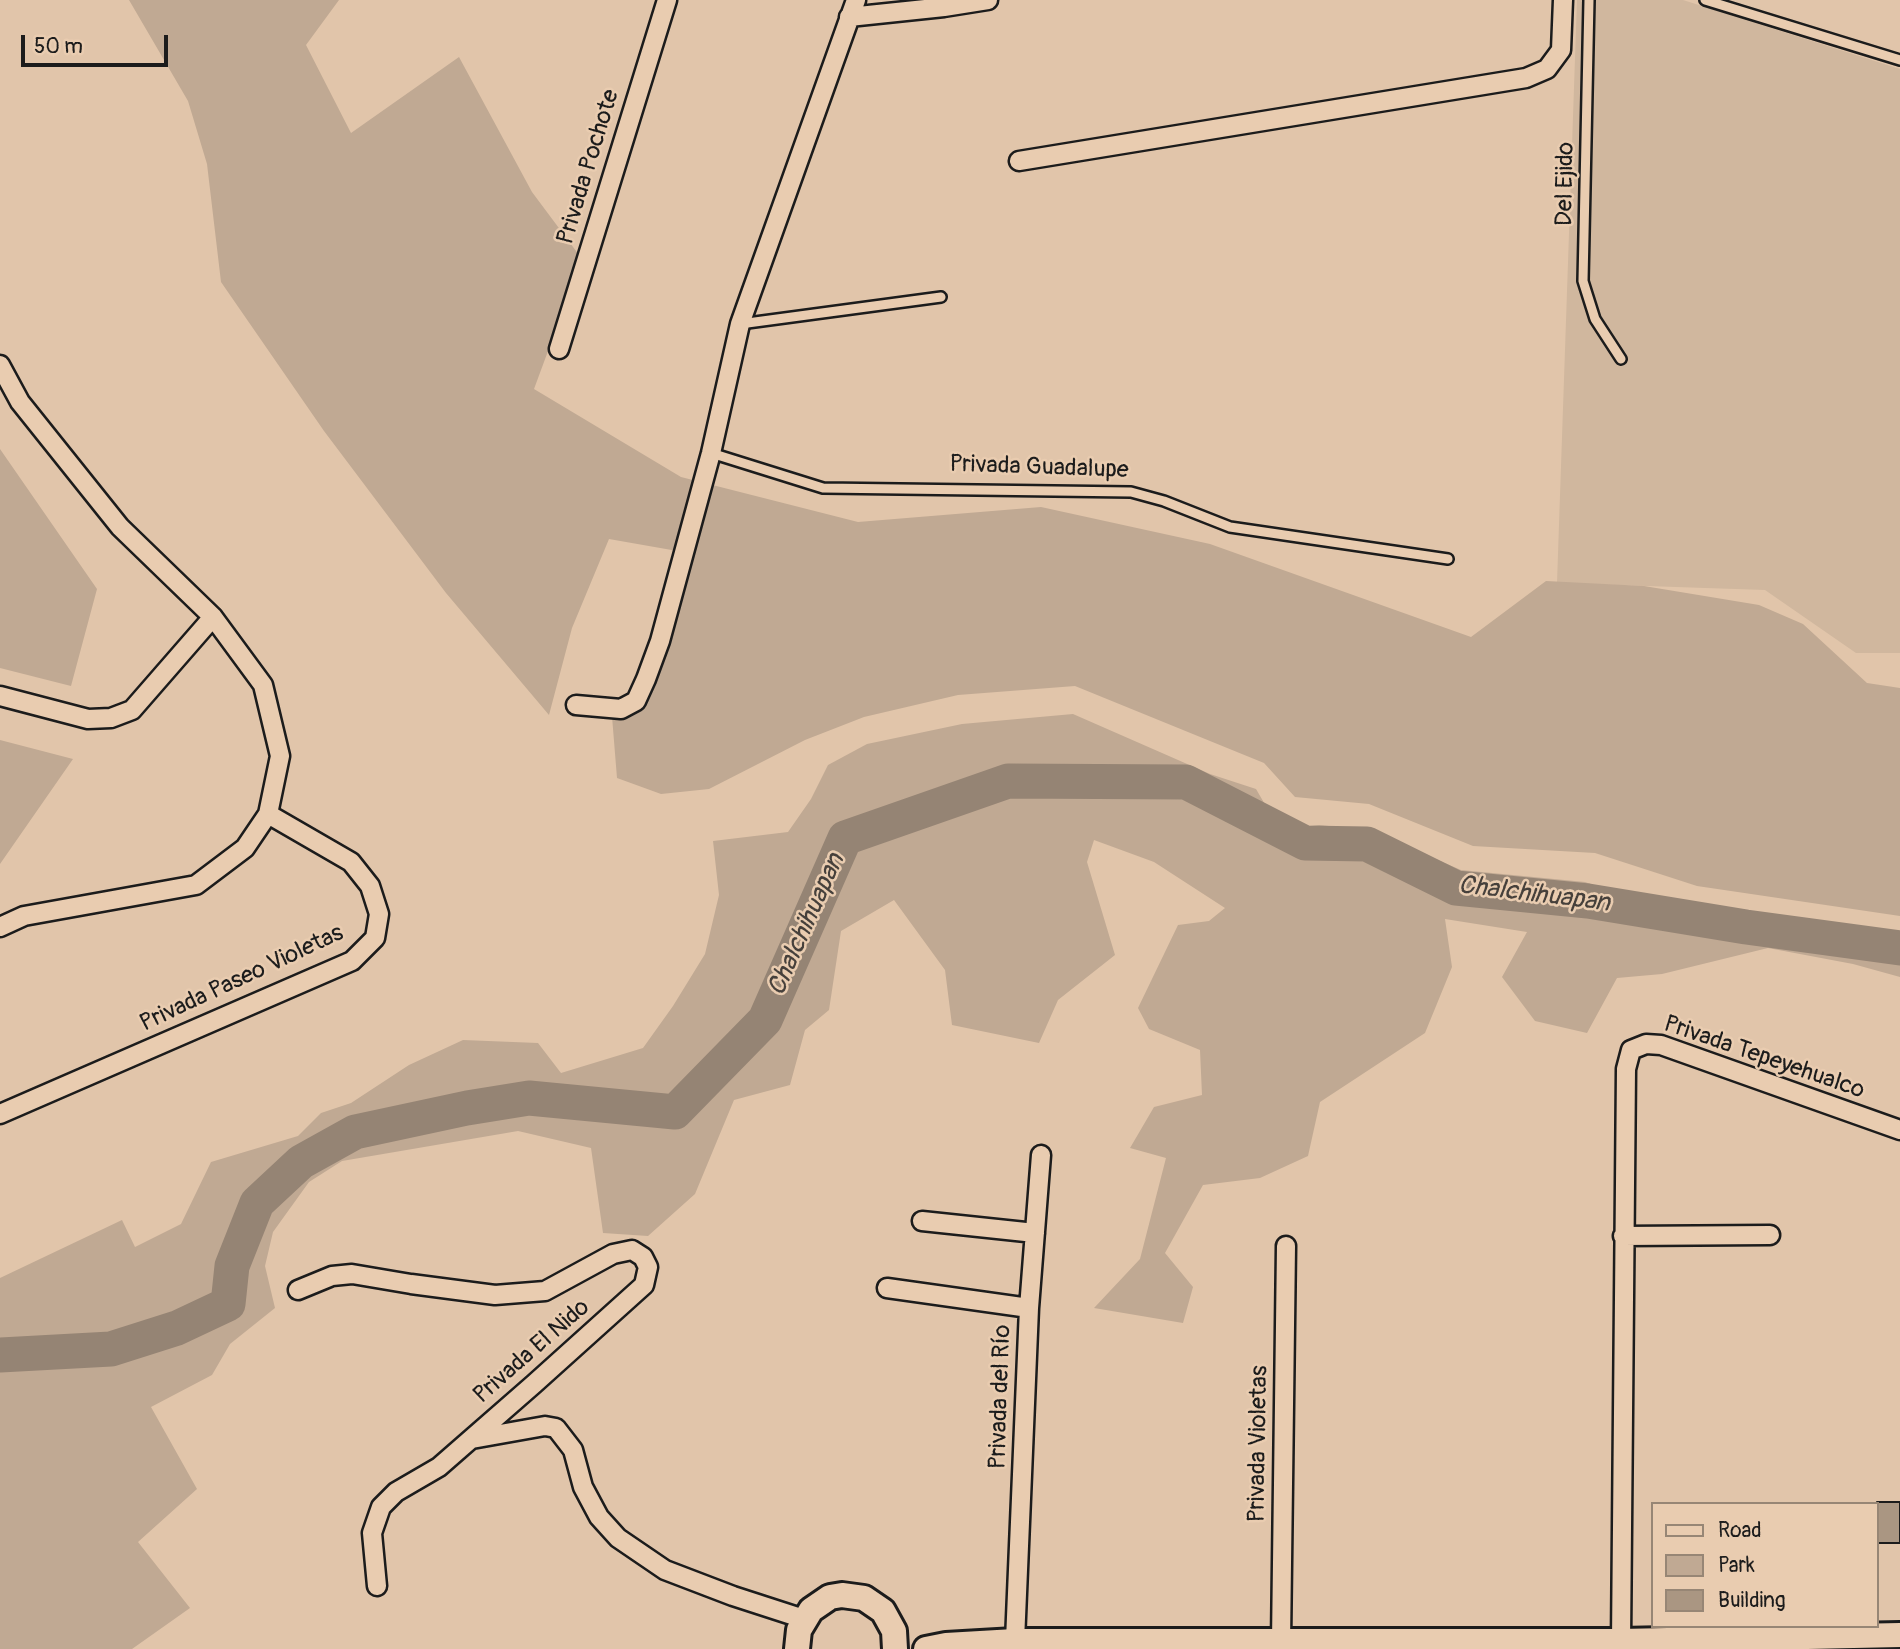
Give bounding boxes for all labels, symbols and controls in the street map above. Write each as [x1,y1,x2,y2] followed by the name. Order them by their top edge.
[24,21,172,65] scale bar
[34,33,83,60] text: 50 m
[552,86,626,248] street label: Privada Pochote
[1551,142,1581,226] street label: Del Ejido
[949,450,1129,486] street label: Privada Guadalupe
[762,849,852,1001] water label: Chalchihuapan
[1456,870,1612,920] water label: Chalchihuapan
[136,919,348,1039] street label: Privada Paseo Violetas
[1660,1010,1868,1106] street label: Privada Tepeyehualco
[468,1294,596,1410] street label: Privada El Nido
[984,1324,1018,1470] street label: Privada del Río
[1243,1365,1275,1523] street label: Privada Violetas
[1652,1502,1879,1628] legend
[1718,1517,1762,1544] text: Road
[1718,1552,1755,1579] text: Park
[1718,1587,1785,1614] text: Building

